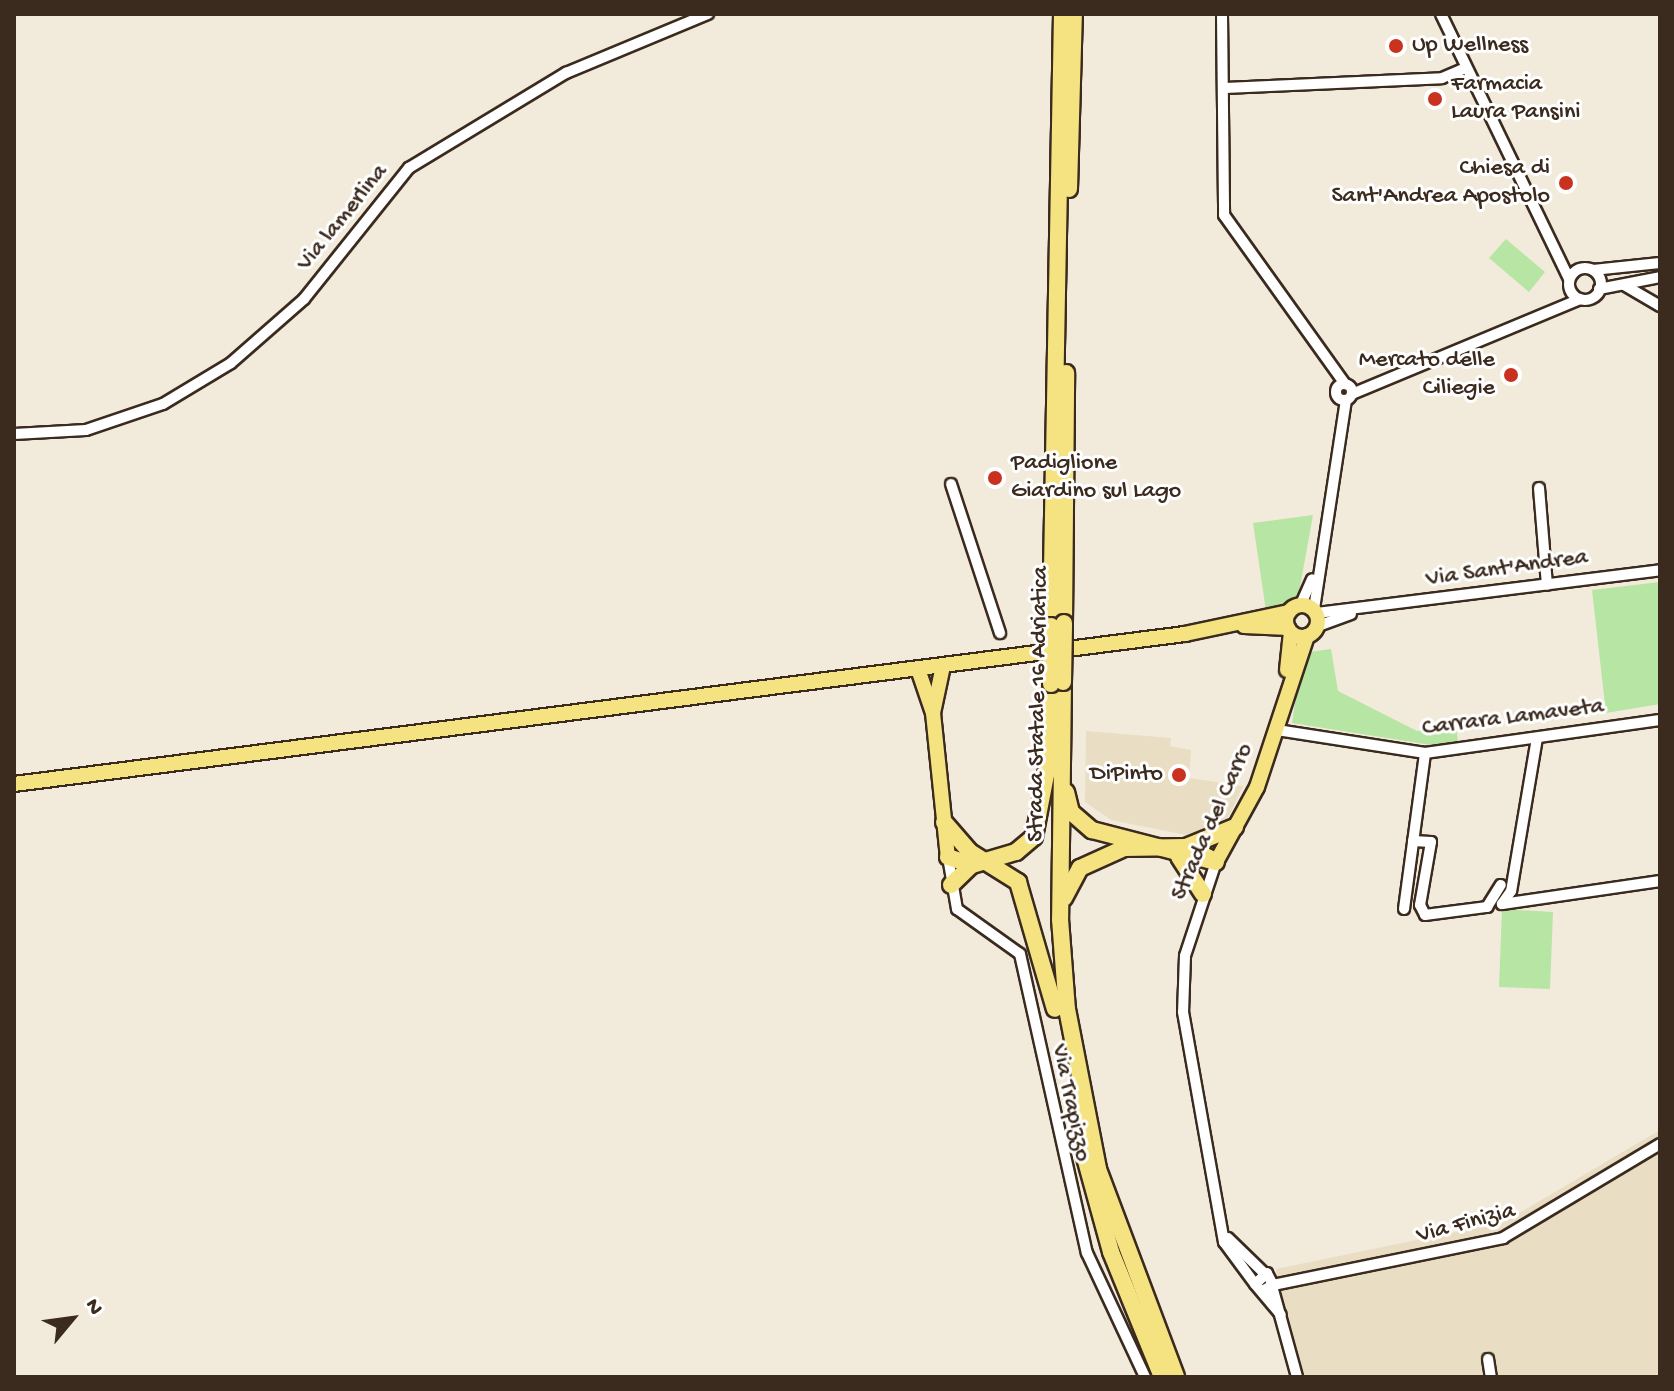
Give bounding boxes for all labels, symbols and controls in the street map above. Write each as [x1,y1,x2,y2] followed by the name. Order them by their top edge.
[1412,32,1528,60] place label: Up Wellness
[1387,37,1405,55] marker: Up Wellness
[1451,71,1580,127] place label: Farmacia Laura Pansini
[1426,90,1444,108] marker: Farmacia Laura Pansini
[1331,155,1550,211] place label: Chiesa di Sant'Andrea Apostolo
[291,159,395,277] street label: Via lamerlina
[1557,174,1575,192] marker: Chiesa di Sant'Andrea Apostolo
[1359,347,1495,403] place label: Mercato delle Ciliegie
[1502,366,1520,384] marker: Mercato delle Ciliegie
[1011,450,1181,506] place label: Padiglione Giardino sul Lago
[986,469,1004,487] marker: Padiglione Giardino sul Lago
[1424,543,1590,595] street label: Via Sant'Andrea
[1022,566,1056,842] street label: Strada Statale 16 Adriatica
[1421,693,1605,743] street label: Carrara Lamaveta
[1165,739,1261,905] street label: Strada del Carro
[1090,761,1163,789] place label: DiPinto
[1170,766,1188,784] marker: DiPinto
[1044,1042,1096,1164] street label: Via Trapizzo
[1414,1197,1518,1251] street label: Via Finizia
[32,1279,112,1359] north arrow
[78,1295,108,1320] text: N

